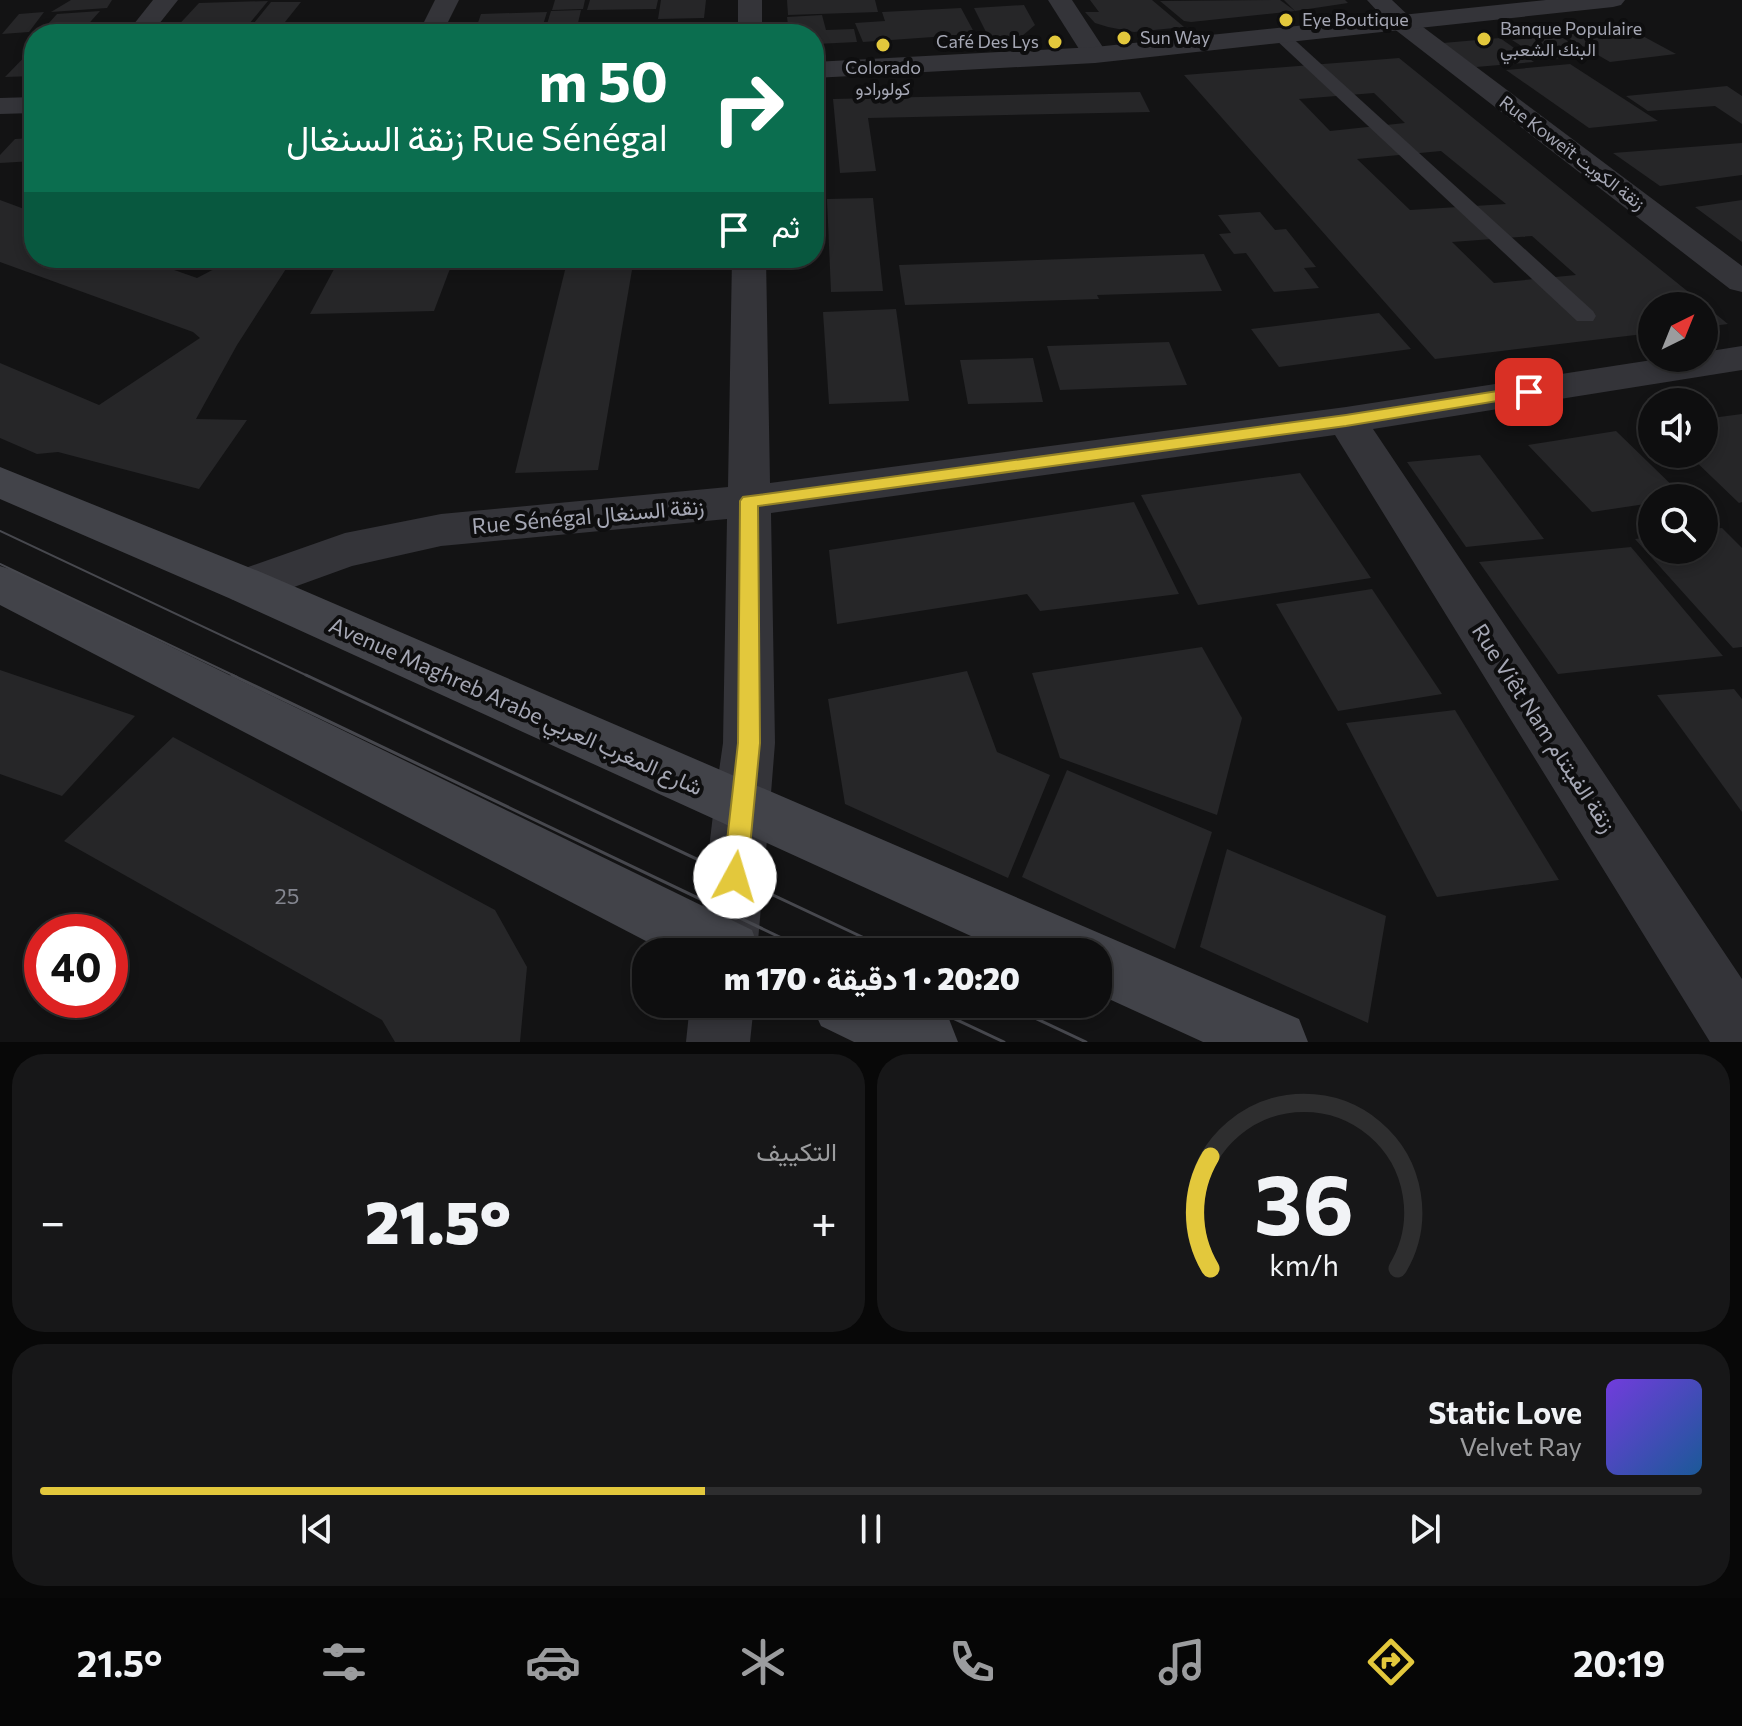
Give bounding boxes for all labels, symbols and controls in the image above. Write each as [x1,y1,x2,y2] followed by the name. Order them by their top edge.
[1302,8,1409,30] place label: Eye Boutique
[1277,11,1295,29] marker: Eye Boutique
[1500,17,1642,65] place label: Banque Populaire البنك الشعبي
[1140,26,1210,48] place label: Sun Way
[1115,29,1133,47] marker: Sun Way
[936,30,1039,52] place label: Café Des Lys
[1475,30,1493,48] marker: Banque Populaire البنك الشعبي
[1046,33,1064,51] marker: Café Des Lys
[874,36,892,54] marker: Colorado كولورادو
[539,45,668,114] text: 50 m
[696,56,800,160] icon: right
[845,56,921,100] place label: Colorado كولورادو
[1495,90,1650,215] street label: Rue Koweït زنقة الكويت
[286,114,668,158] text: Rue Sénégal زنقة السنغال
[772,207,800,244] text: ثم
[712,208,756,252] icon: arrive
[1638,292,1718,372] north arrow
[1638,292,1718,564] map controls
[1495,358,1563,426] pin
[1507,370,1551,414] icon: arrive
[1638,388,1718,468] button: sound
[1638,484,1718,564] button: search
[471,492,705,540] street label: Rue Sénégal زنقة السنغال
[323,611,707,806] street label: Avenue Maghreb Arabe شارع المغرب العربي
[1465,618,1622,838] street label: Rue Viêt Nam زنقة الفيتنام
[693,835,777,919] position arrow
[275,882,299,909] house number: 25
[24,914,128,1018] speed limit sign: 40
[724,959,1020,996] text: 20:20 · 1 دقيقة · 170 m
[756,1135,837,1166] text: التكييف
[1254,1150,1353,1252] text: 36
[365,1183,511,1256] text: 21.5°
[40,1193,65,1247] text: −
[811,1193,837,1247] text: +
[1269,1247,1338,1282] text: km/h
[1428,1393,1582,1430] text: Static Love
[1460,1430,1582,1461] text: Velvet Ray
[295,1507,339,1551] icon: previous
[849,1507,893,1551] icon: pause
[1403,1507,1447,1551] icon: next
[316,1634,372,1690] icon: filters
[525,1634,581,1690] icon: car
[735,1634,791,1690] icon: climate
[944,1634,1000,1690] icon: phone
[1154,1634,1210,1690] icon: music
[1363,1634,1419,1690] icon: directions
[77,1640,162,1684] text: 21.5°
[1573,1640,1665,1684] text: 20:19

